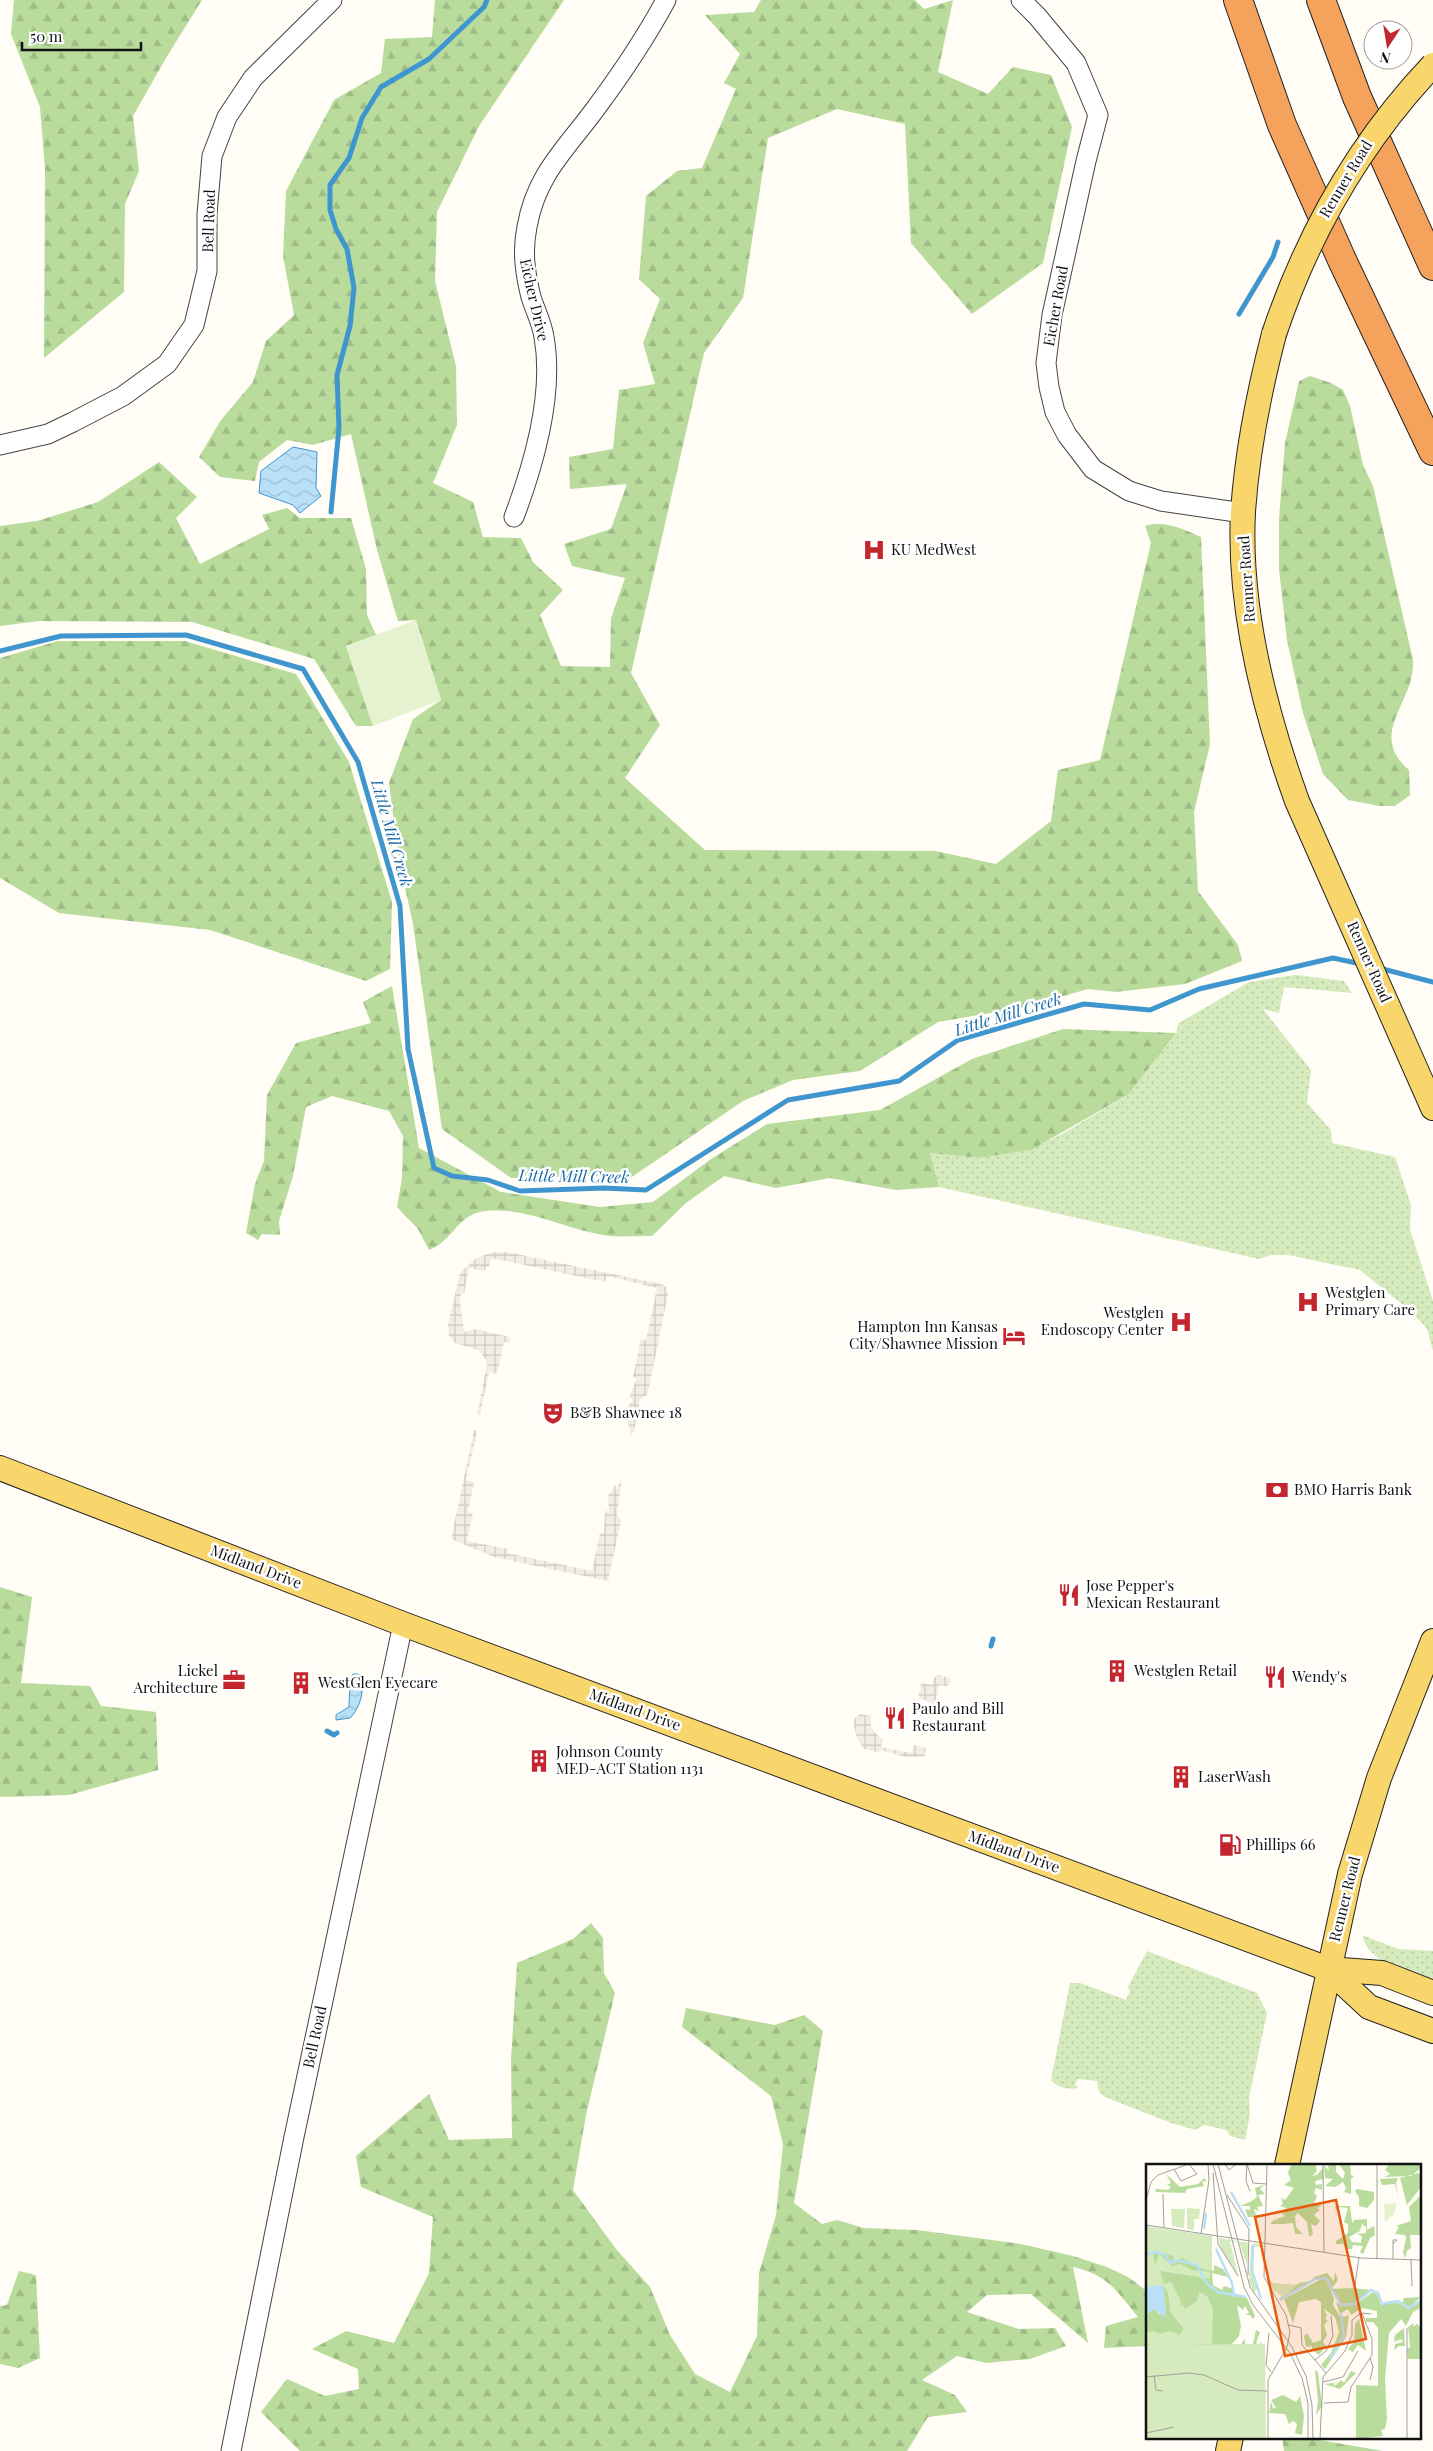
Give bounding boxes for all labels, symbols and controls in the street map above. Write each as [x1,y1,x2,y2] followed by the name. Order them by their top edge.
[22,20,141,52] scale bar
[1363,20,1413,70] north arrow
[30,26,63,46] text: 50 m
[1378,48,1392,69] text: N
[1314,136,1376,221] street label: Renner Road
[197,189,219,253] street label: Bell Road
[516,257,554,343] street label: Eicher Drive
[1038,264,1072,348] street label: Eicher Road
[1233,535,1259,623] street label: Renner Road
[861,537,887,563] hospital icon: KU MedWest
[891,539,977,559] place label: KU MedWest
[367,776,418,889] water label: Little Mill Creek
[1343,918,1397,1006] street label: Renner Road
[951,987,1064,1040] water label: Little Mill Creek
[518,1164,630,1187] water label: Little Mill Creek
[1324,1282,1415,1319] place label: Westglen Primary Care
[1295,1289,1321,1315] hospital icon: Westglen Primary Care
[1041,1302,1164,1339] place label: Westglen Endoscopy Center
[1168,1309,1194,1335] hospital icon: Westglen Endoscopy Center
[849,1316,998,1353] place label: Hampton Inn Kansas City/Shawnee Mission
[1001,1323,1027,1349] hotel icon: Hampton Inn Kansas City/Shawnee Mission
[540,1400,566,1426] theatre icon: B&B Shawnee 18
[570,1402,682,1422] place label: B&B Shawnee 18
[1264,1477,1290,1503] bank icon: BMO Harris Bank
[1294,1479,1413,1499] place label: BMO Harris Bank
[208,1540,305,1593] street label: Midland Drive
[1085,1575,1220,1612] place label: Jose Pepper's Mexican Restaurant
[1056,1582,1082,1608] restaurant icon: Jose Pepper's Mexican Restaurant
[1104,1658,1130,1684] building icon: Westglen Retail
[132,1660,218,1697] place label: Lickel Architecture
[1133,1660,1237,1680] place label: Westglen Retail
[1262,1664,1288,1690] restaurant icon: Wendy's
[1291,1666,1347,1686] place label: Wendy's
[221,1667,247,1693] office icon: Lickel Architecture
[288,1670,314,1696] building icon: WestGlen Eyecare
[317,1672,438,1692] place label: WestGlen Eyecare
[587,1683,684,1735] street label: Midland Drive
[912,1698,1004,1735] place label: Paulo and Bill Restaurant
[882,1705,908,1731] restaurant icon: Paulo and Bill Restaurant
[555,1741,704,1778] place label: Johnson County MED-ACT Station 1131
[526,1748,552,1774] building icon: Johnson County MED-ACT Station 1131
[1168,1764,1194,1790] building icon: LaserWash
[1198,1766,1271,1786] place label: LaserWash
[966,1825,1063,1877] street label: Midland Drive
[1217,1832,1243,1858] fuel station icon: Phillips 66
[1246,1834,1316,1854] place label: Phillips 66
[1324,1854,1364,1943] street label: Renner Road
[298,2003,330,2070] street label: Bell Road
[1146,2164,1420,2438] inset map

